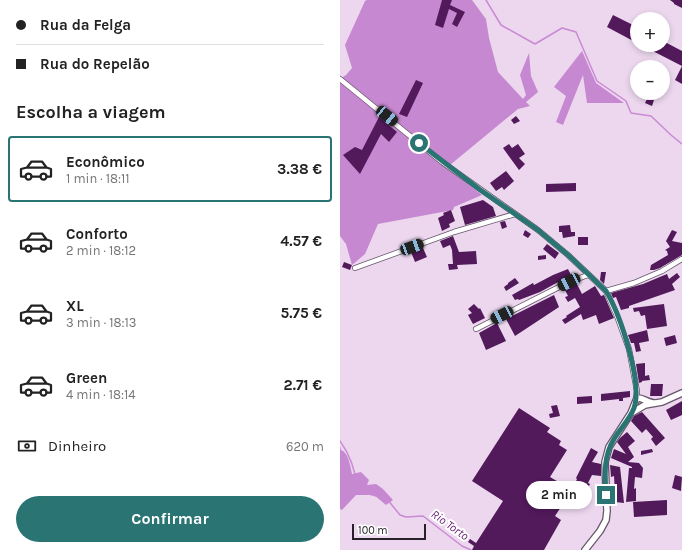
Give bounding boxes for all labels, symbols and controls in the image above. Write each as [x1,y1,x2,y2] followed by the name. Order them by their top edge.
[630,12,670,100] map controls
[630,12,670,52] button: +
[40,16,131,34] text: Rua da Felga
[40,55,150,73] text: Rua do Repelão
[630,60,670,100] button: −
[16,101,166,123] text: Escolha a viagem
[374,104,400,128] car
[410,134,428,152] route start
[18,151,54,187] icon: car
[66,153,145,171] text: Econômico
[277,160,322,178] text: 3.38 €
[66,171,130,186] text: 1 min · 18:11
[18,223,54,259] icon: car
[66,225,128,243] text: Conforto
[280,232,322,250] text: 4.57 €
[399,237,425,257] car
[66,243,136,258] text: 2 min · 18:12
[556,271,582,293] car
[18,295,54,331] icon: car
[66,297,84,315] text: XL
[281,304,322,322] text: 5.75 €
[489,304,515,326] car
[66,315,136,330] text: 3 min · 18:13
[18,367,54,403] icon: car
[66,369,107,387] text: Green
[284,376,322,394] text: 2.71 €
[66,387,136,402] text: 4 min · 18:14
[16,435,38,457] icon: cash
[48,437,106,455] text: Dinheiro
[286,439,324,454] text: 620 m
[526,481,592,509] callout: 2 min
[597,486,615,504] route end
[541,487,577,502] text: 2 min
[16,496,324,542] button: Confirmar
[429,507,472,543] water label: Rio Torto
[352,522,426,541] scale bar
[358,524,388,537] text: 100 m

